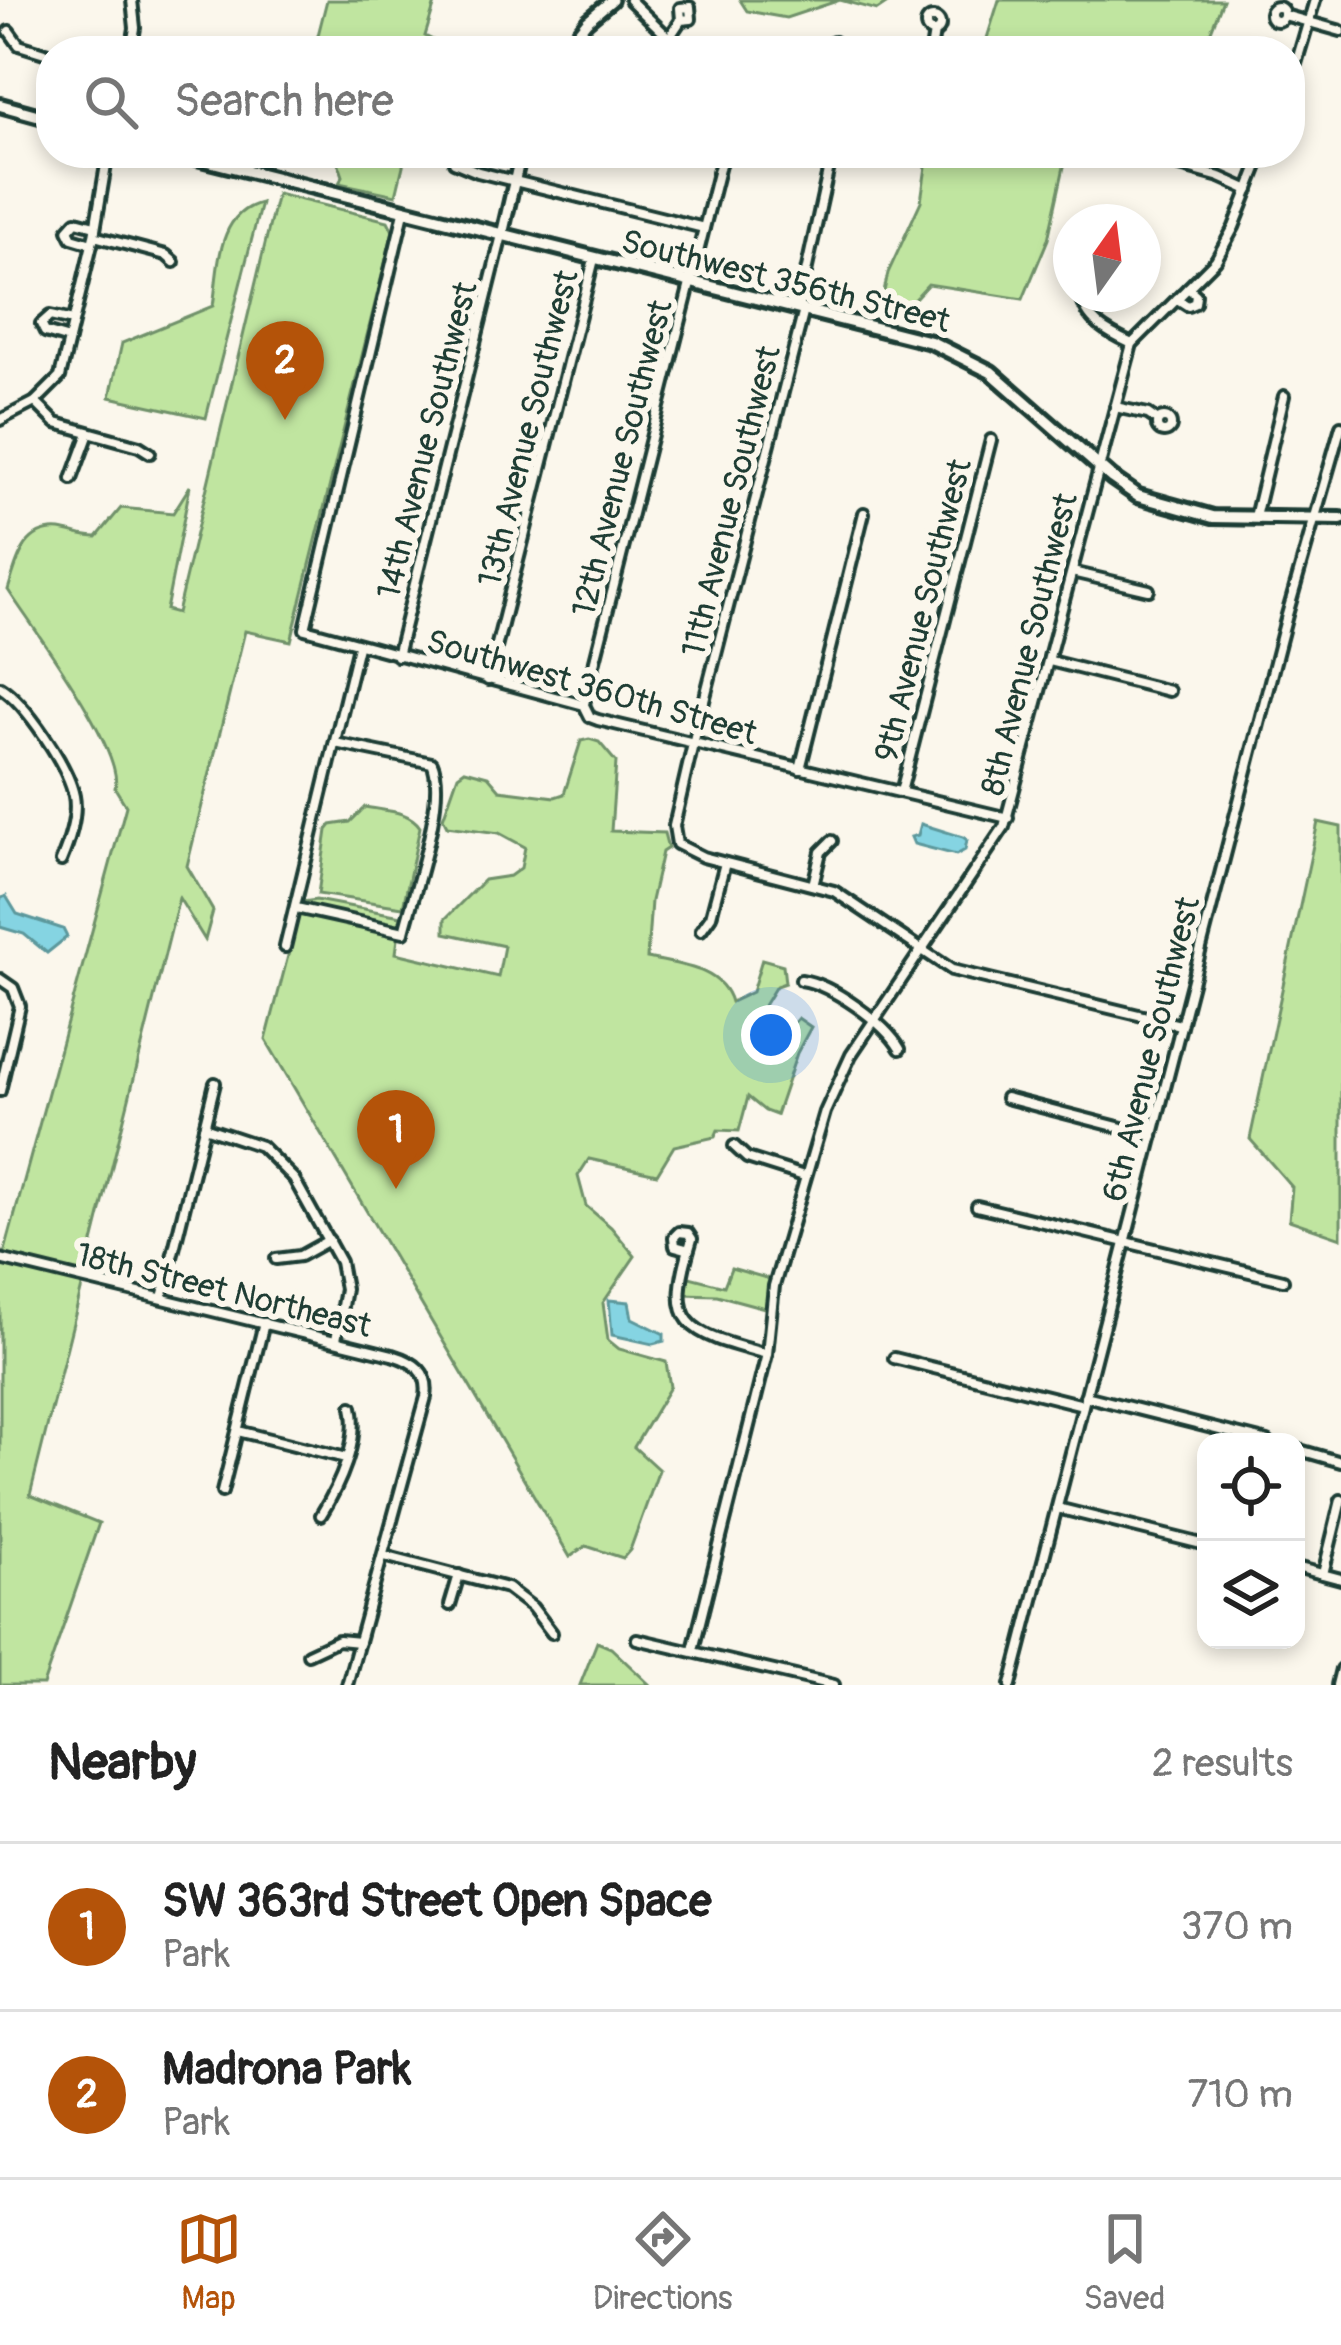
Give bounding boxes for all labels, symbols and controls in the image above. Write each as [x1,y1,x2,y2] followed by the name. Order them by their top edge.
[36,36,1305,168] search box
[78,69,144,135] icon: search
[174,74,394,130] text: Search here
[1053,204,1161,312] north arrow
[617,221,955,342] street label: Southwest 356th Street
[469,265,588,591] street label: 13th Avenue Southwest
[368,277,487,603] street label: 14th Avenue Southwest
[563,295,682,621] street label: 12th Avenue Southwest
[246,321,324,420] pin: 2
[673,341,790,661] street label: 11th Avenue Southwest
[866,454,981,766] street label: 9th Avenue Southwest
[972,488,1087,800] street label: 8th Avenue Southwest
[422,621,762,754] street label: Southwest 360th Street
[1094,892,1209,1206] street label: 6th Avenue Southwest
[741,1005,801,1065] your location
[357,1090,435,1189] pin: 1
[72,1234,376,1347] street label: 18th Street Northeast
[1197,1433,1305,1649] map controls
[1197,1433,1305,1541] button: locate
[1197,1541,1305,1649] button: layers
[48,1731,196,1795] text: Nearby
[1152,1739,1293,1788] text: 2 results
[162,1874,711,1930] text: SW 363rd Street Open Space
[79,1902,95,1951] text: 1
[1181,1902,1293,1951] text: 370 m
[162,1930,230,1979] text: Park
[162,2042,411,2098] text: Madrona Park
[76,2070,98,2119] text: 2
[1187,2070,1293,2119] text: 710 m
[162,2098,230,2147] text: Park
[176,2206,242,2319] tab: Map
[593,2206,733,2319] tab: Directions
[1084,2206,1165,2319] tab: Saved

